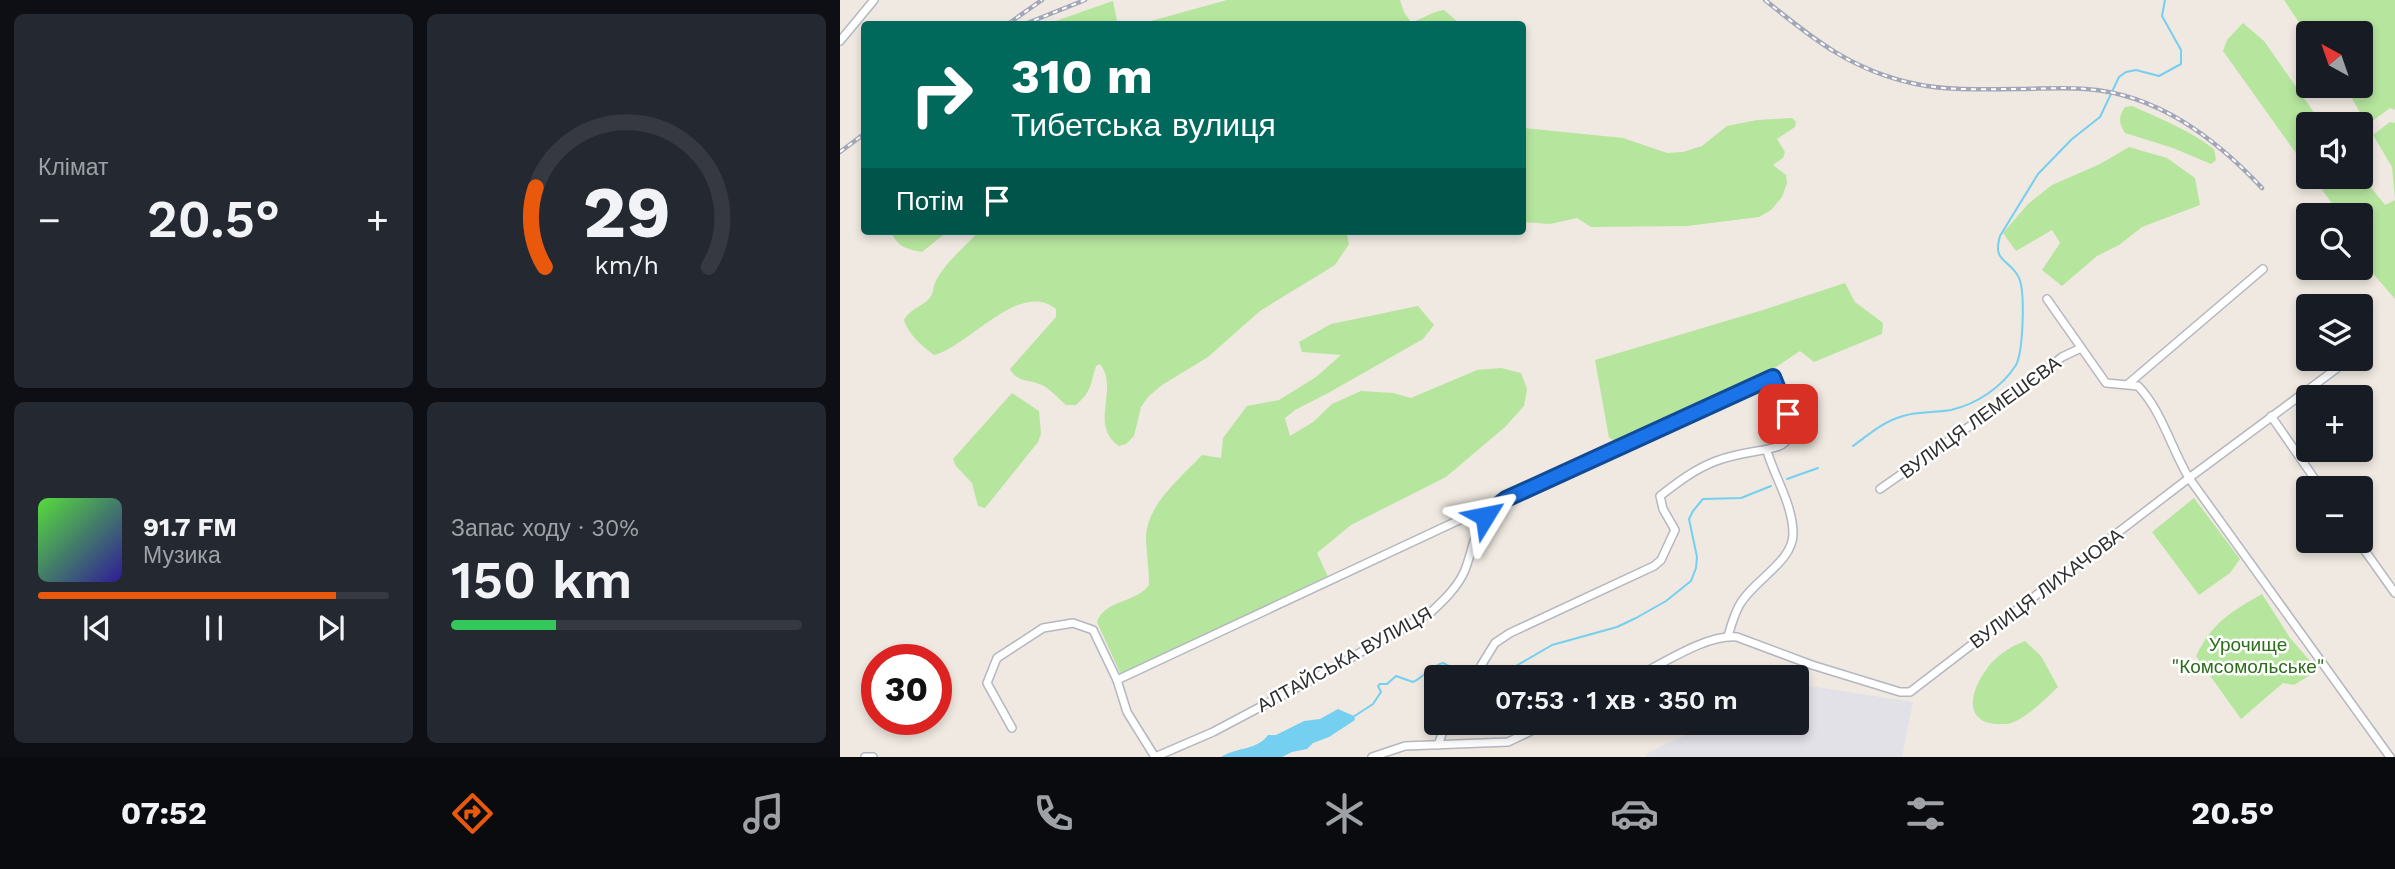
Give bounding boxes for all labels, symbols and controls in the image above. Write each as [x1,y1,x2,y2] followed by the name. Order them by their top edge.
[2296,21,2373,98] north arrow
[2296,21,2373,553] map controls
[1011,47,1153,105] text: 310 m
[896,49,987,140] icon: right
[1011,106,1276,144] text: Тибетська вулиця
[2296,112,2373,189] button: sound
[38,154,109,181] text: Клімат
[582,169,671,255] text: 29
[978,182,1016,220] icon: arrive
[896,186,964,216] text: Потім
[147,189,280,250] text: 20.5°
[38,198,61,242] text: −
[366,198,389,242] text: +
[2296,203,2373,280] button: search
[594,251,659,280] text: km/h
[2296,294,2373,371] button: layers
[1895,351,2066,484] street label: ВУЛИЦЯ ЛЕМЕШЄВА
[1758,384,1818,444] pin
[2296,385,2373,462] button: +
[1769,395,1807,433] icon: arrive
[2296,476,2373,553] button: −
[1448,479,1522,553] position arrow
[143,512,237,542] text: 91.7 FM
[451,515,639,542] text: Запас ходу · 30%
[1965,523,2128,654] street label: ВУЛИЦЯ ЛИХАЧОВА
[143,542,221,569] text: Музика
[451,550,632,611] text: 150 km
[1253,602,1436,717] street label: АЛТАЙСЬКА ВУЛИЦЯ
[78,609,116,647] icon: previous
[195,609,233,647] icon: pause
[312,609,350,647] icon: next
[2172,633,2324,678] park label: Урочище "Комсомольське"
[861,644,952,735] speed limit sign: 30
[1495,685,1738,715] text: 07:53 · 1 хв · 350 m
[448,789,497,838] icon: directions
[739,789,788,838] icon: music
[1029,789,1078,838] icon: phone
[1320,789,1369,838] icon: climate
[1610,789,1659,838] icon: car
[1901,789,1950,838] icon: filters
[121,794,207,832] text: 07:52
[2191,794,2274,832] text: 20.5°

